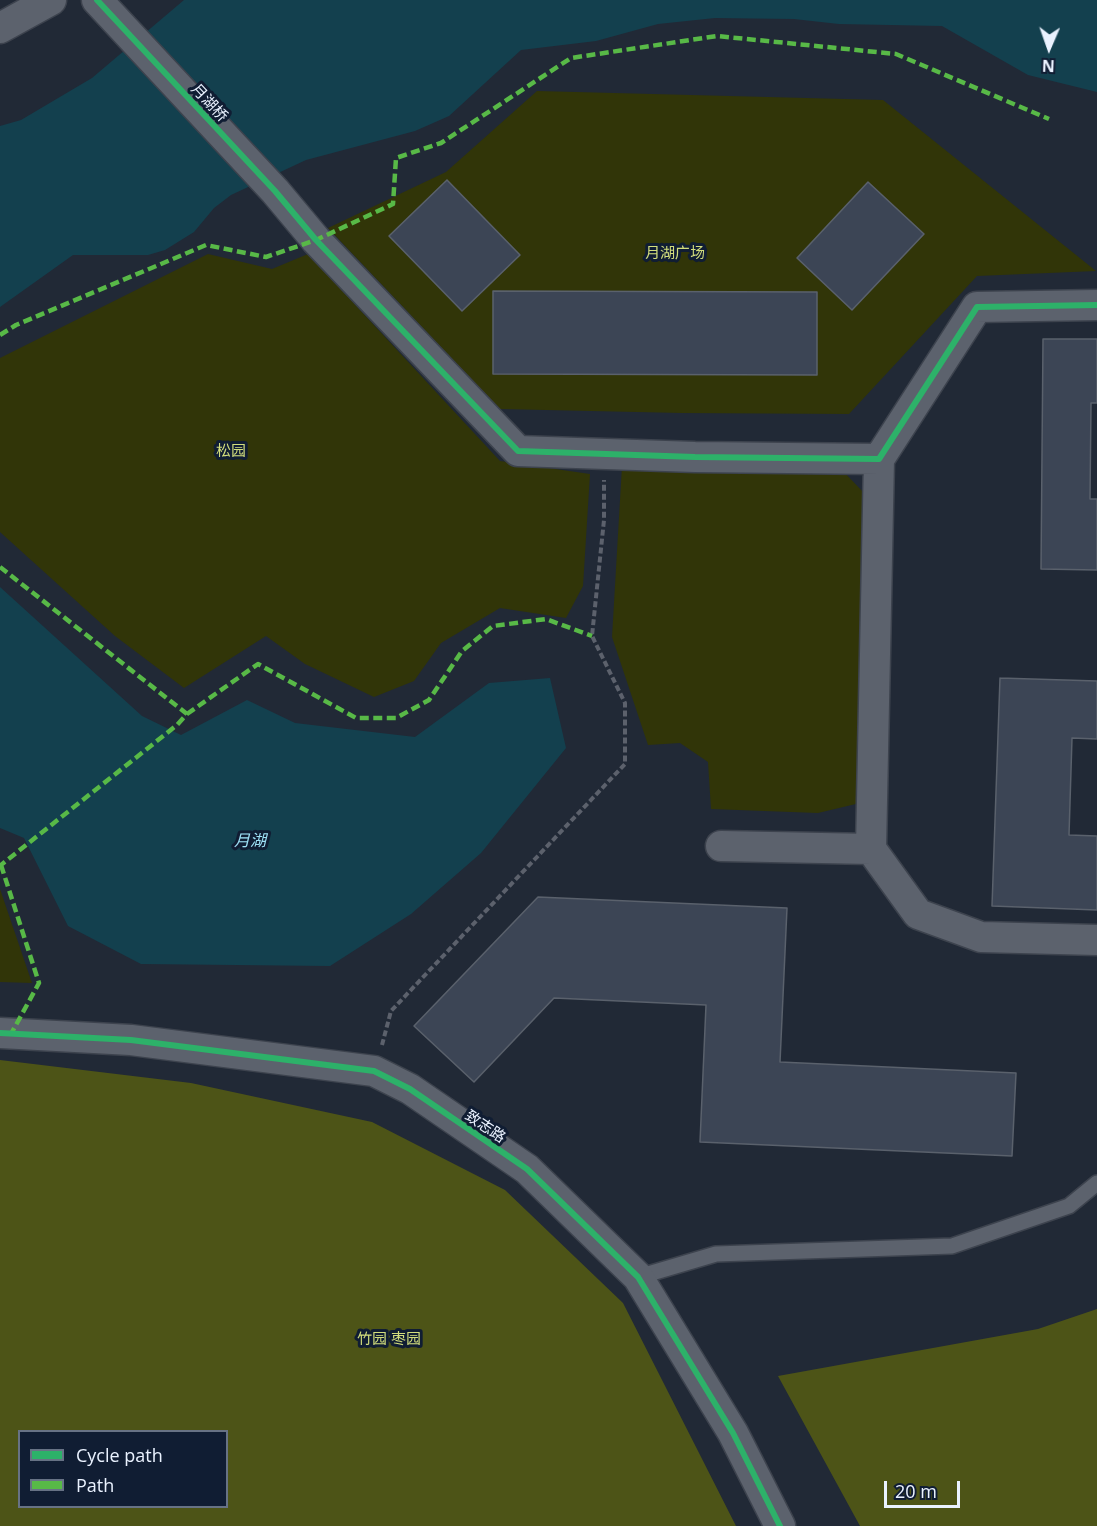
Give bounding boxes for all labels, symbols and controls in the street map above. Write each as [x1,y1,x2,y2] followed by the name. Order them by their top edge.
[1019,18,1079,78] north arrow
[1041,55,1055,77] text: N
[187,80,231,126] street label: 月湖桥
[645,245,705,263] park label: 月湖广场
[216,443,246,461] park label: 松园
[234,831,266,851] water label: 月湖
[461,1107,509,1147] street label: 致志路
[357,1331,421,1349] park label: 竹园 枣园
[18,1430,228,1508] legend
[76,1443,163,1467] text: Cycle path
[887,1469,964,1507] scale bar
[76,1473,114,1497] text: Path
[895,1479,937,1503] text: 20 m

